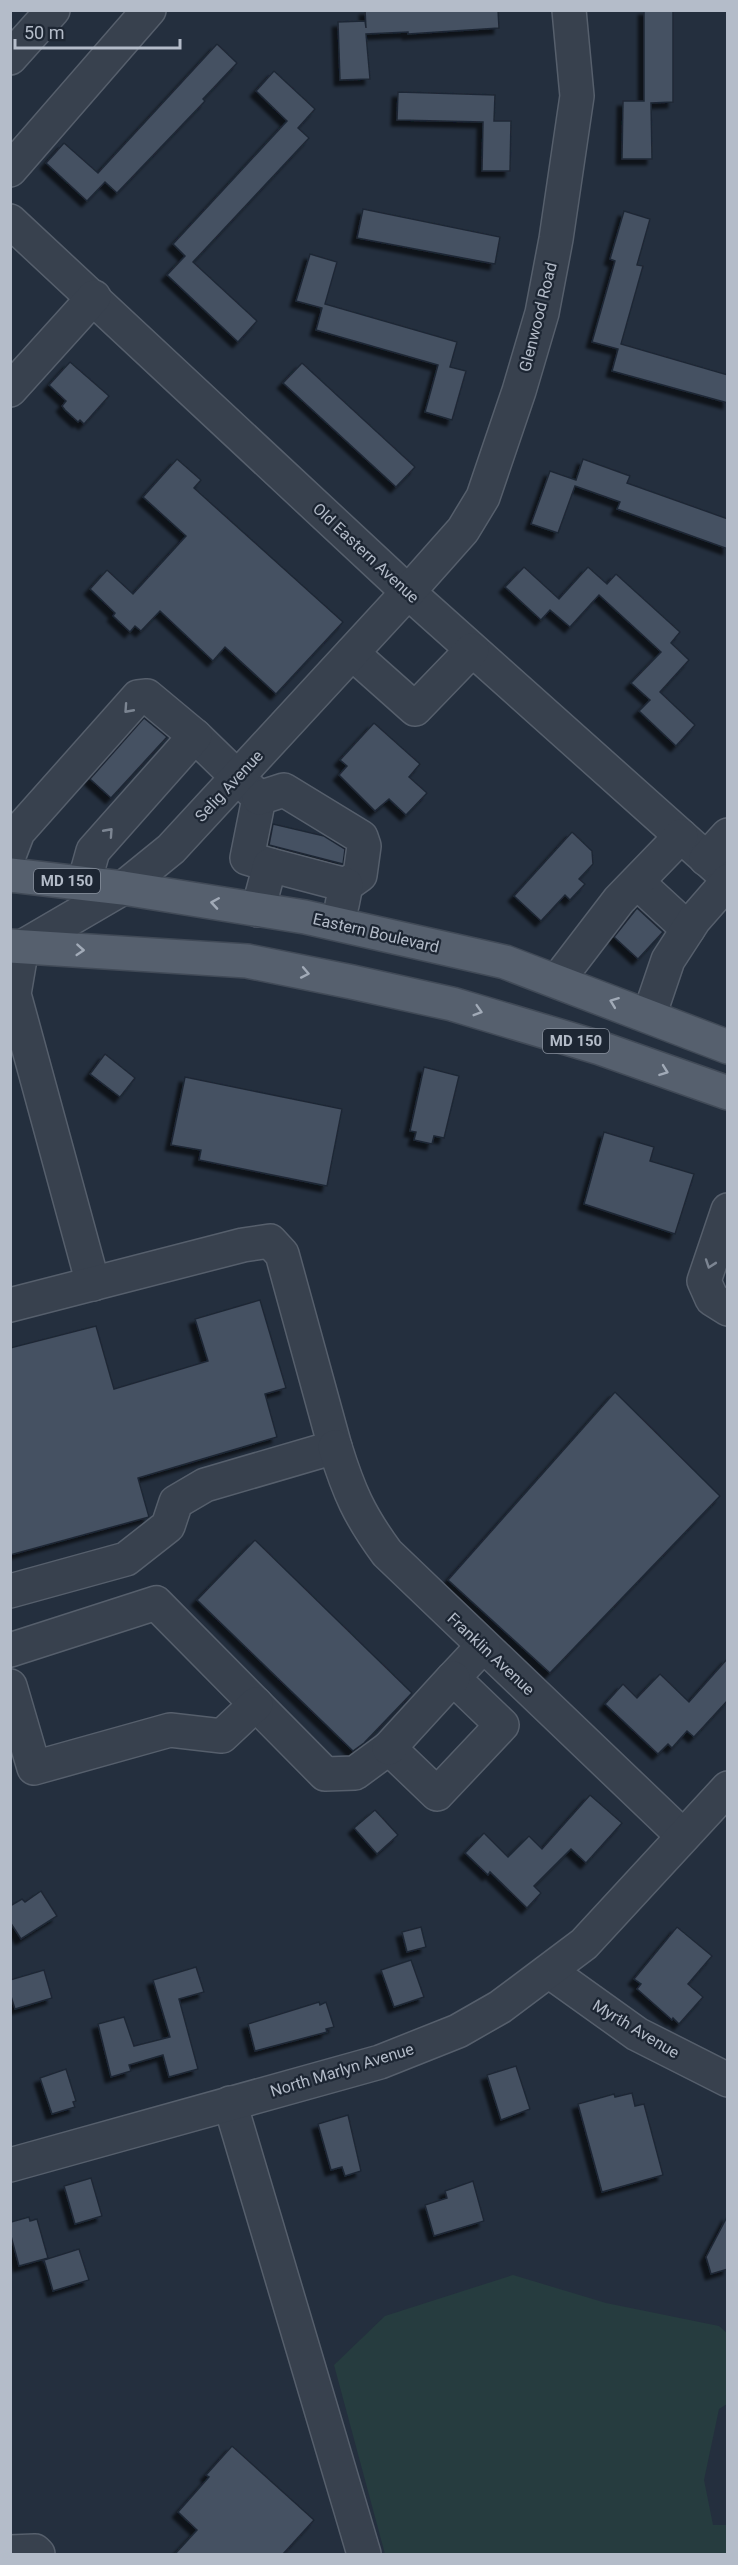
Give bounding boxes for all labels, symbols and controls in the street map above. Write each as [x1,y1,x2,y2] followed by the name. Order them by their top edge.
[15,12,180,50] scale bar
[24,22,64,43] text: 50 m
[515,260,561,374] street label: Glenwood Road
[309,499,423,607] street label: Old Eastern Avenue
[124,702,135,713] one-way arrow
[191,746,267,826] street label: Selig Avenue
[102,828,113,839] one-way arrow
[34,869,100,893] road number: MD 150
[210,897,220,909] one-way arrow
[311,909,441,957] street label: Eastern Boulevard
[75,944,84,957] one-way arrow
[299,965,309,978] one-way arrow
[609,997,620,1010] one-way arrow
[472,1004,483,1016] one-way arrow
[543,1029,609,1053] road number: MD 150
[658,1063,669,1076] one-way arrow
[704,1258,717,1269] one-way arrow
[443,1609,539,1699] street label: Franklin Avenue
[589,1996,683,2062] street label: Myrth Avenue
[268,2039,416,2101] street label: North Marlyn Avenue

